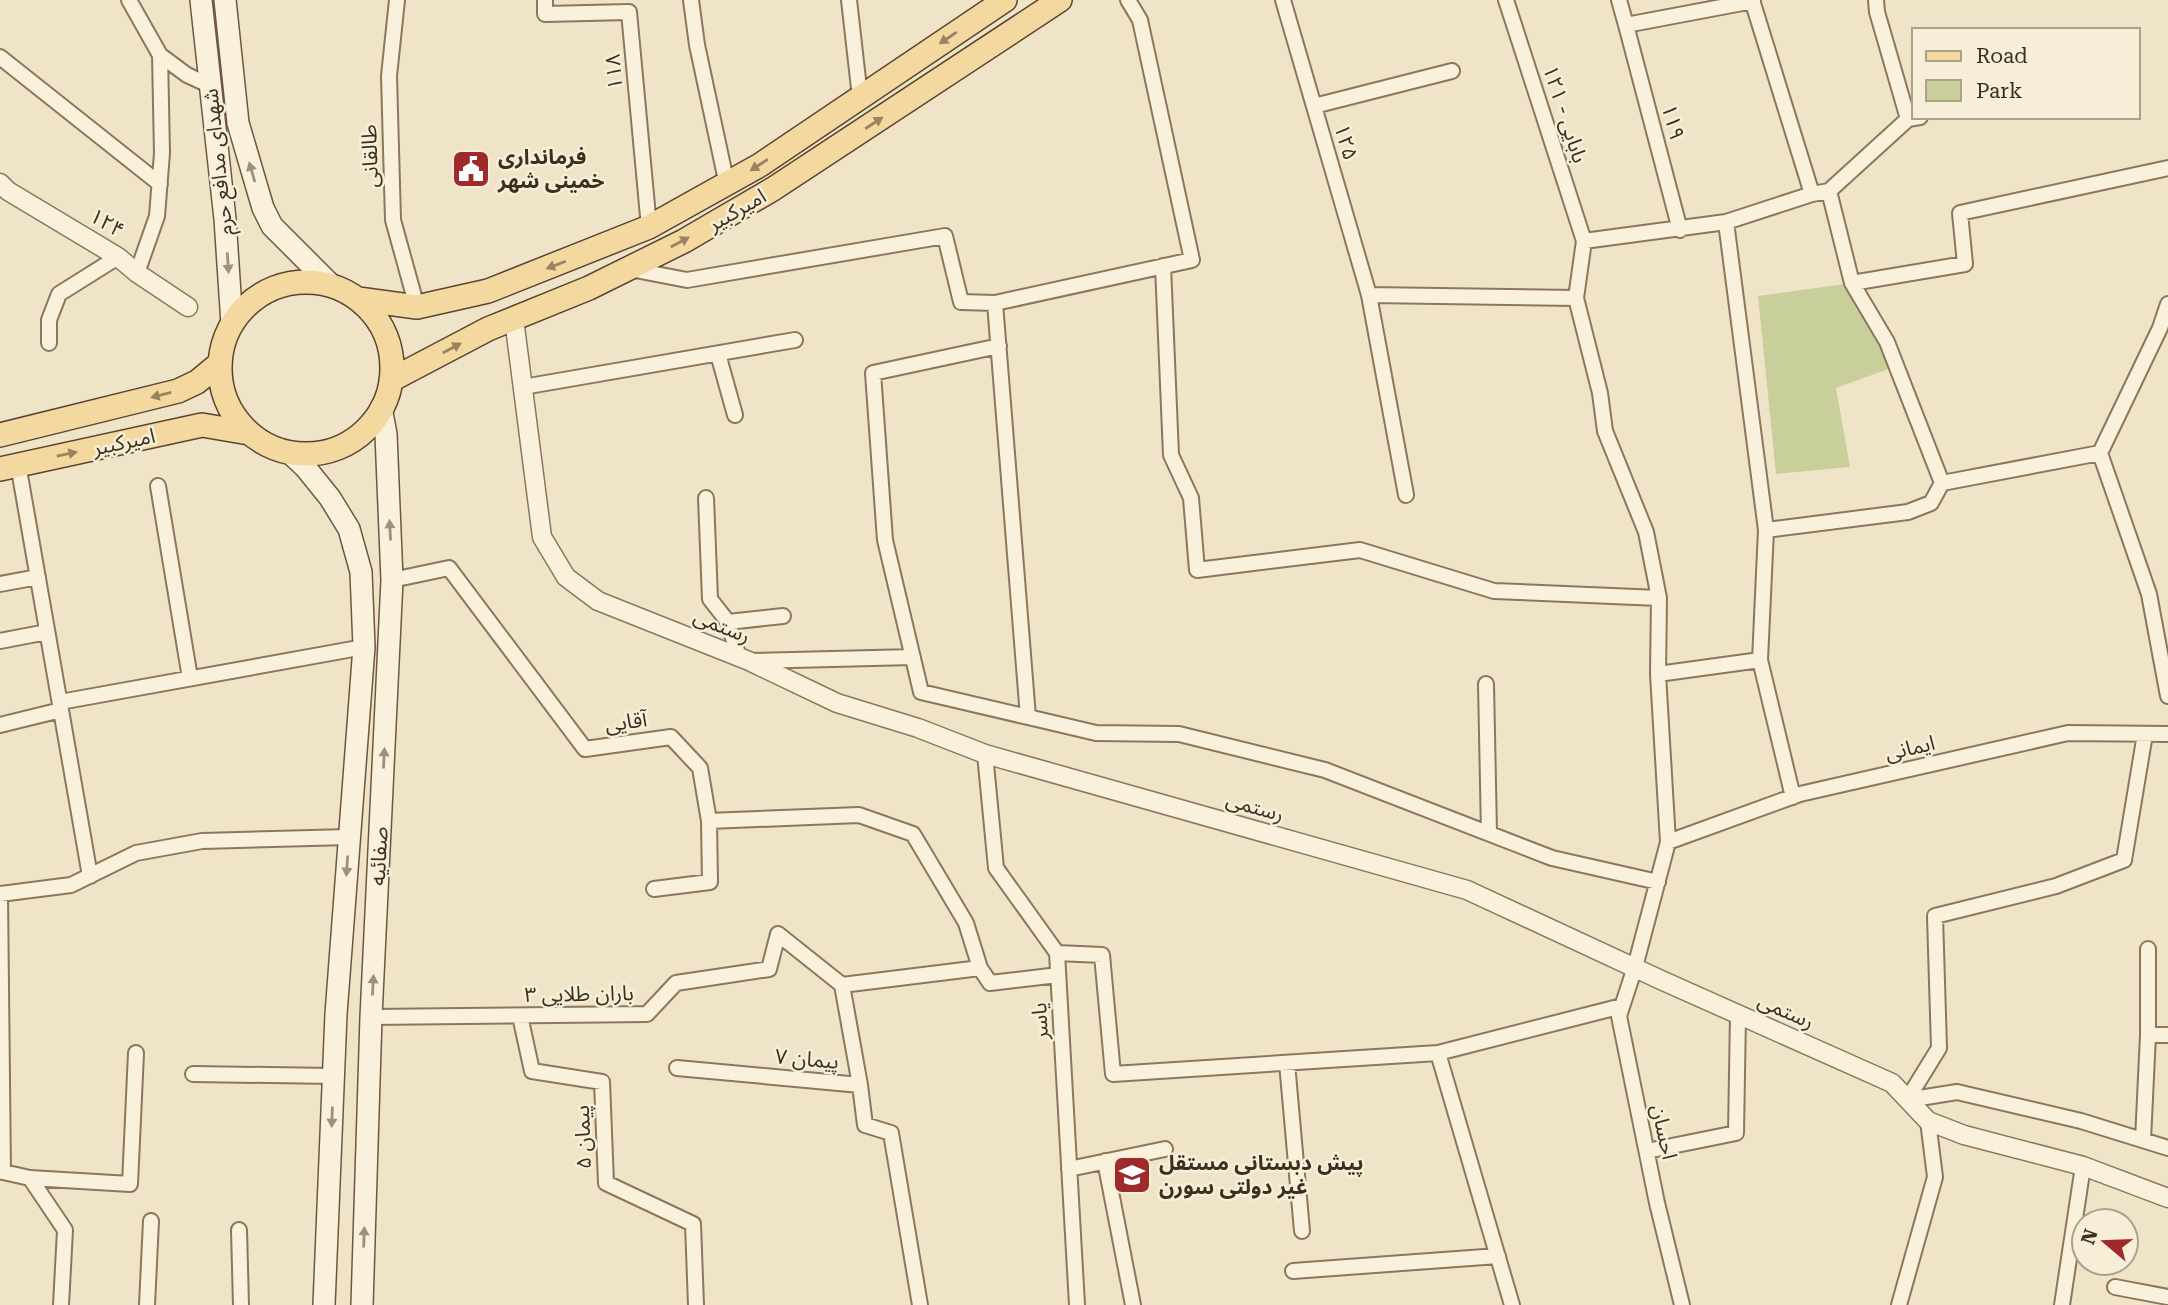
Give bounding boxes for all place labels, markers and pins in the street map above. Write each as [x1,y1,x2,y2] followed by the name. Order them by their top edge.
[497,145,604,193] place label: فرمانداری خمینی شهر
[450,148,492,190] public building icon: فرمانداری خمینی شهر
[1159,1151,1364,1199] place label: پیش دبستانی مستقل غیر دولتی سورن
[1111,1154,1153,1196] school or university icon: پیش دبستانی مستقل غیر دولتی سورن

